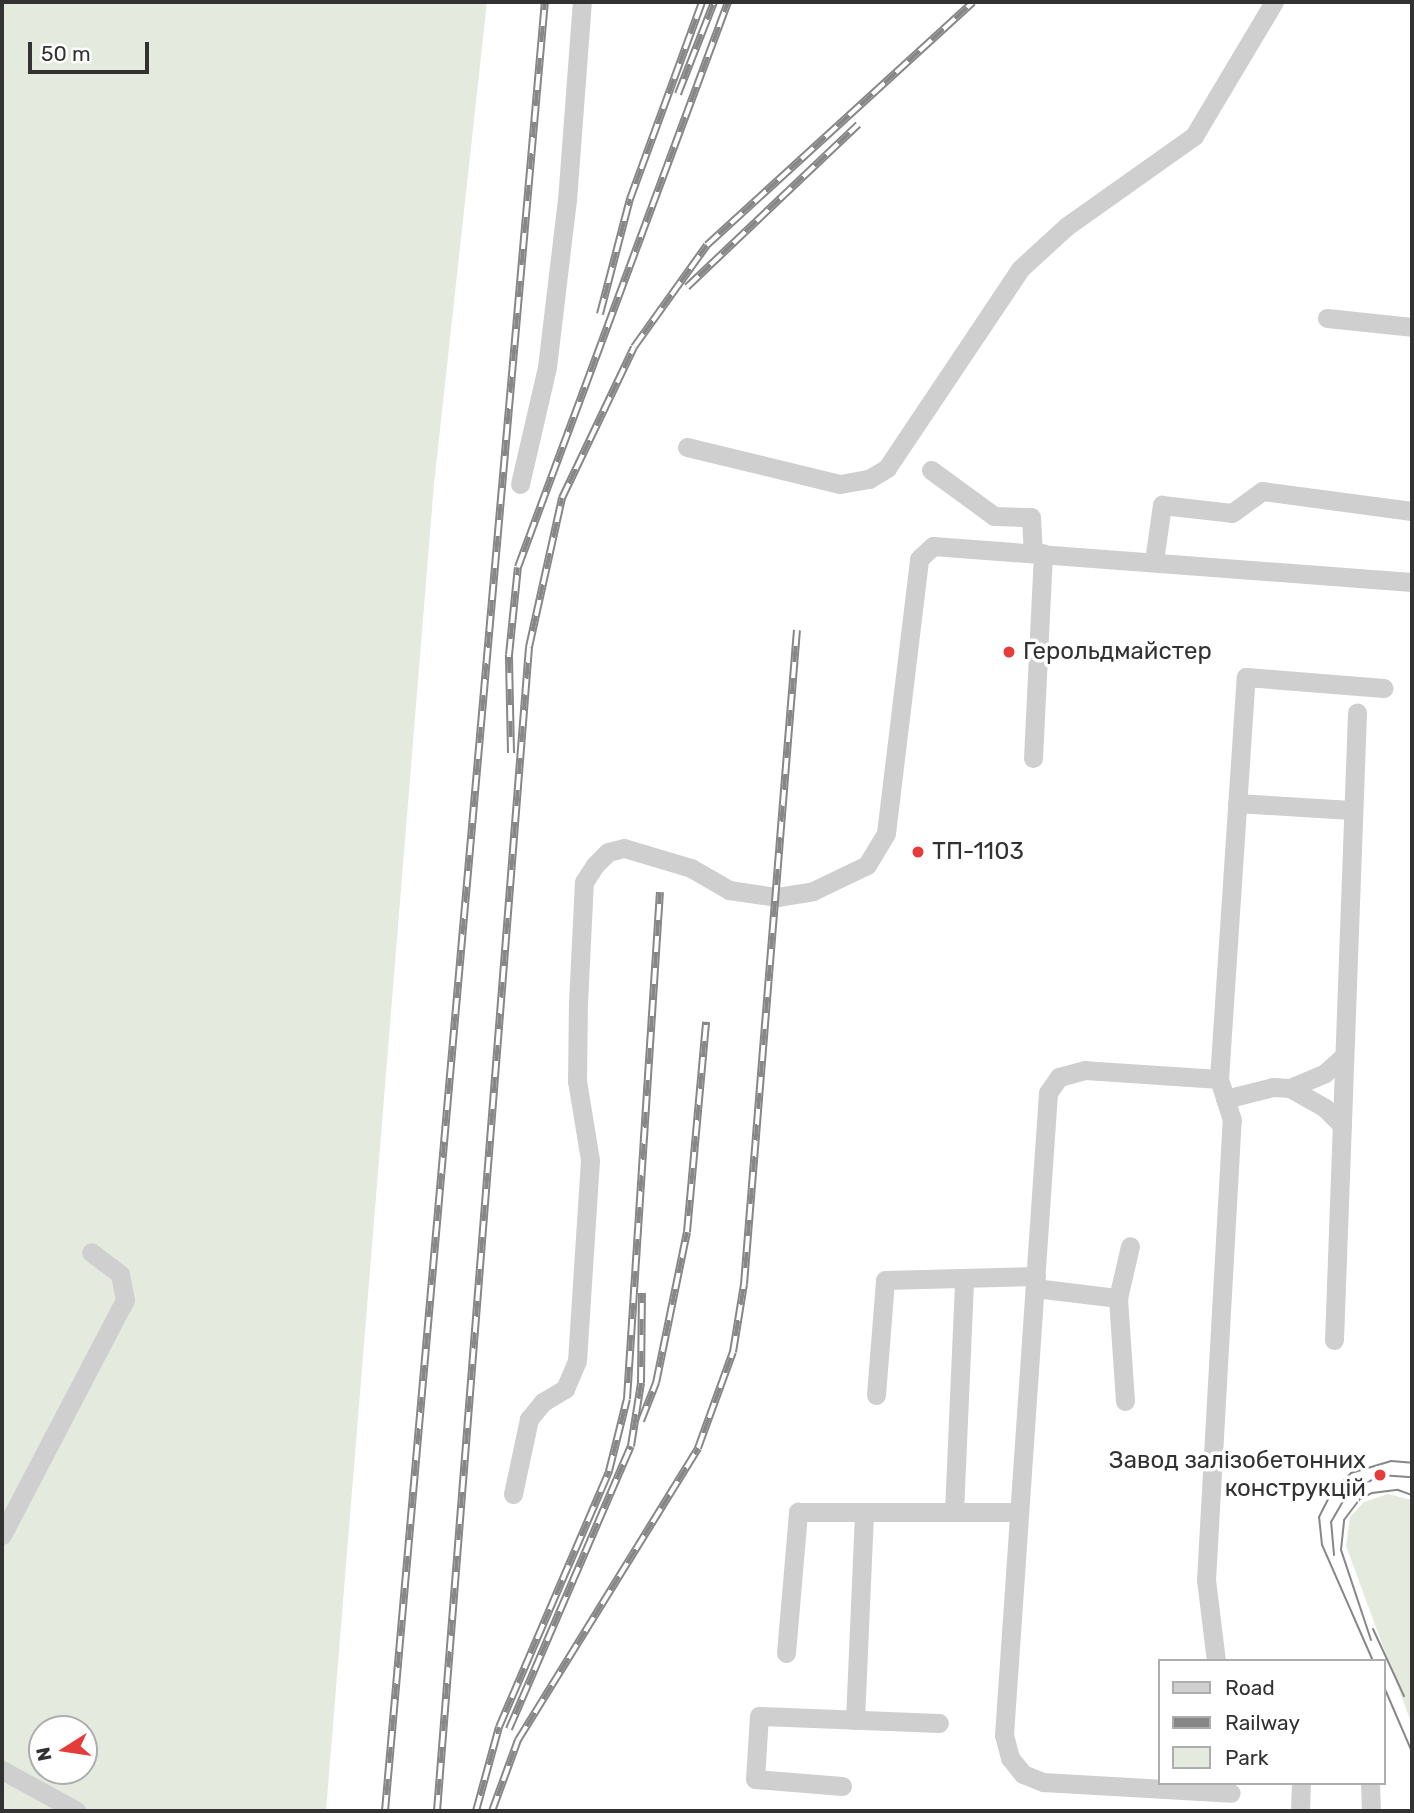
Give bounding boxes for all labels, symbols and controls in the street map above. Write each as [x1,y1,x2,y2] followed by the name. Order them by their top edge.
[32,28,152,72] scale bar
[41,41,91,66] text: 50 m
[1023,638,1212,666] place label: Герольдмайстер
[1001,644,1017,660] marker: Герольдмайстер
[932,838,1024,866] place label: ТП-1103
[910,844,926,860] marker: ТП-1103
[1109,1447,1366,1503] place label: Завод залізобетонних конструкцій
[1372,1467,1388,1483] marker: Завод залізобетонних конструкцій
[1158,1659,1386,1785] legend
[1225,1675,1275,1700] text: Road
[1225,1710,1300,1735] text: Railway
[28,1715,98,1785] north arrow
[31,1745,57,1763] text: N
[1225,1745,1269,1770] text: Park

